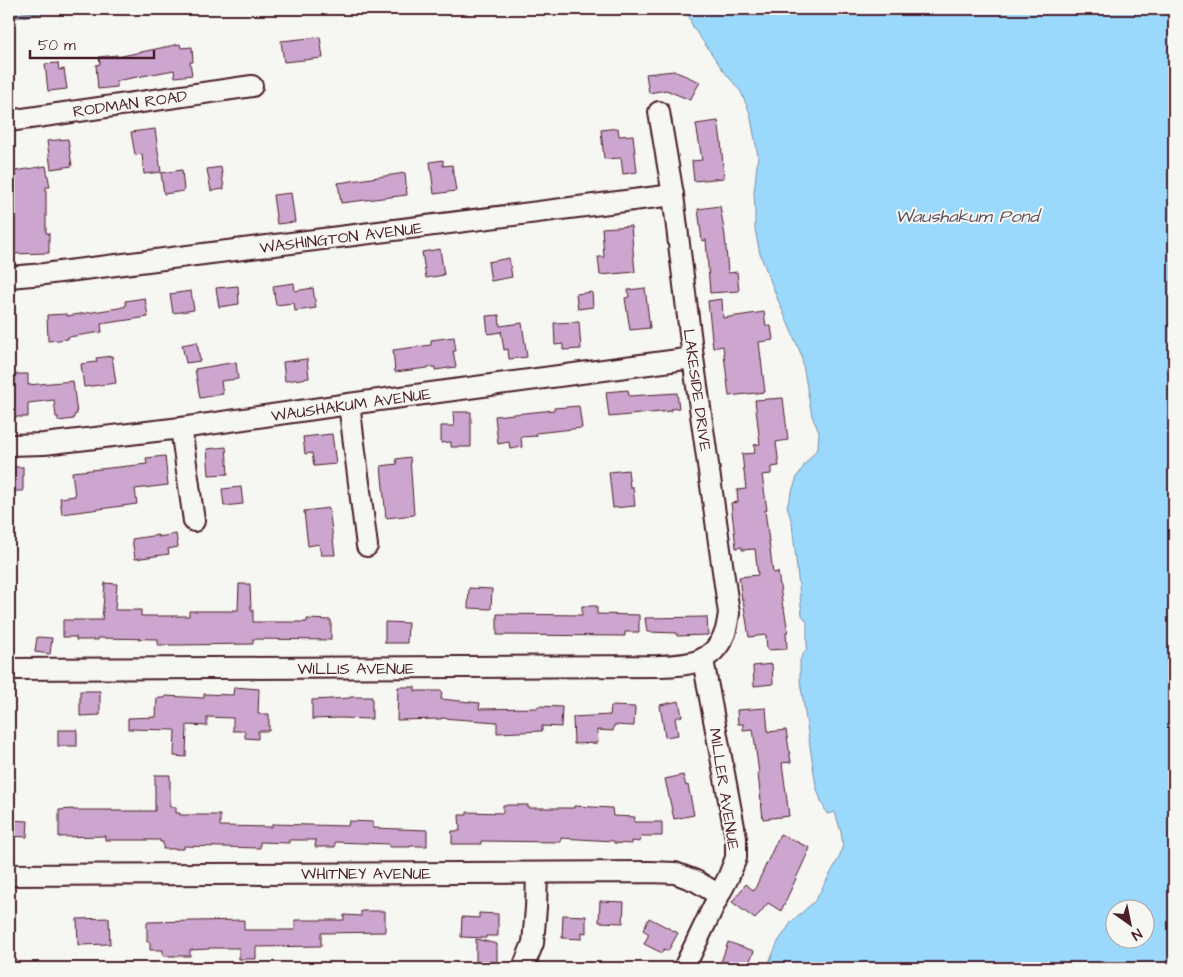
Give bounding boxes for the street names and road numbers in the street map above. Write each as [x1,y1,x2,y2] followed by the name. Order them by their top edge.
[72,85,189,123] street label: RODMAN ROAD
[258,217,424,259] street label: WASHINGTON AVENUE
[678,328,717,453] street label: LAKESIDE DRIVE
[270,383,433,427] street label: WAUSHAKUM AVENUE
[298,658,415,680] street label: WILLIS AVENUE
[704,727,745,852] street label: MILLER AVENUE
[301,863,431,885] street label: WHITNEY AVENUE

